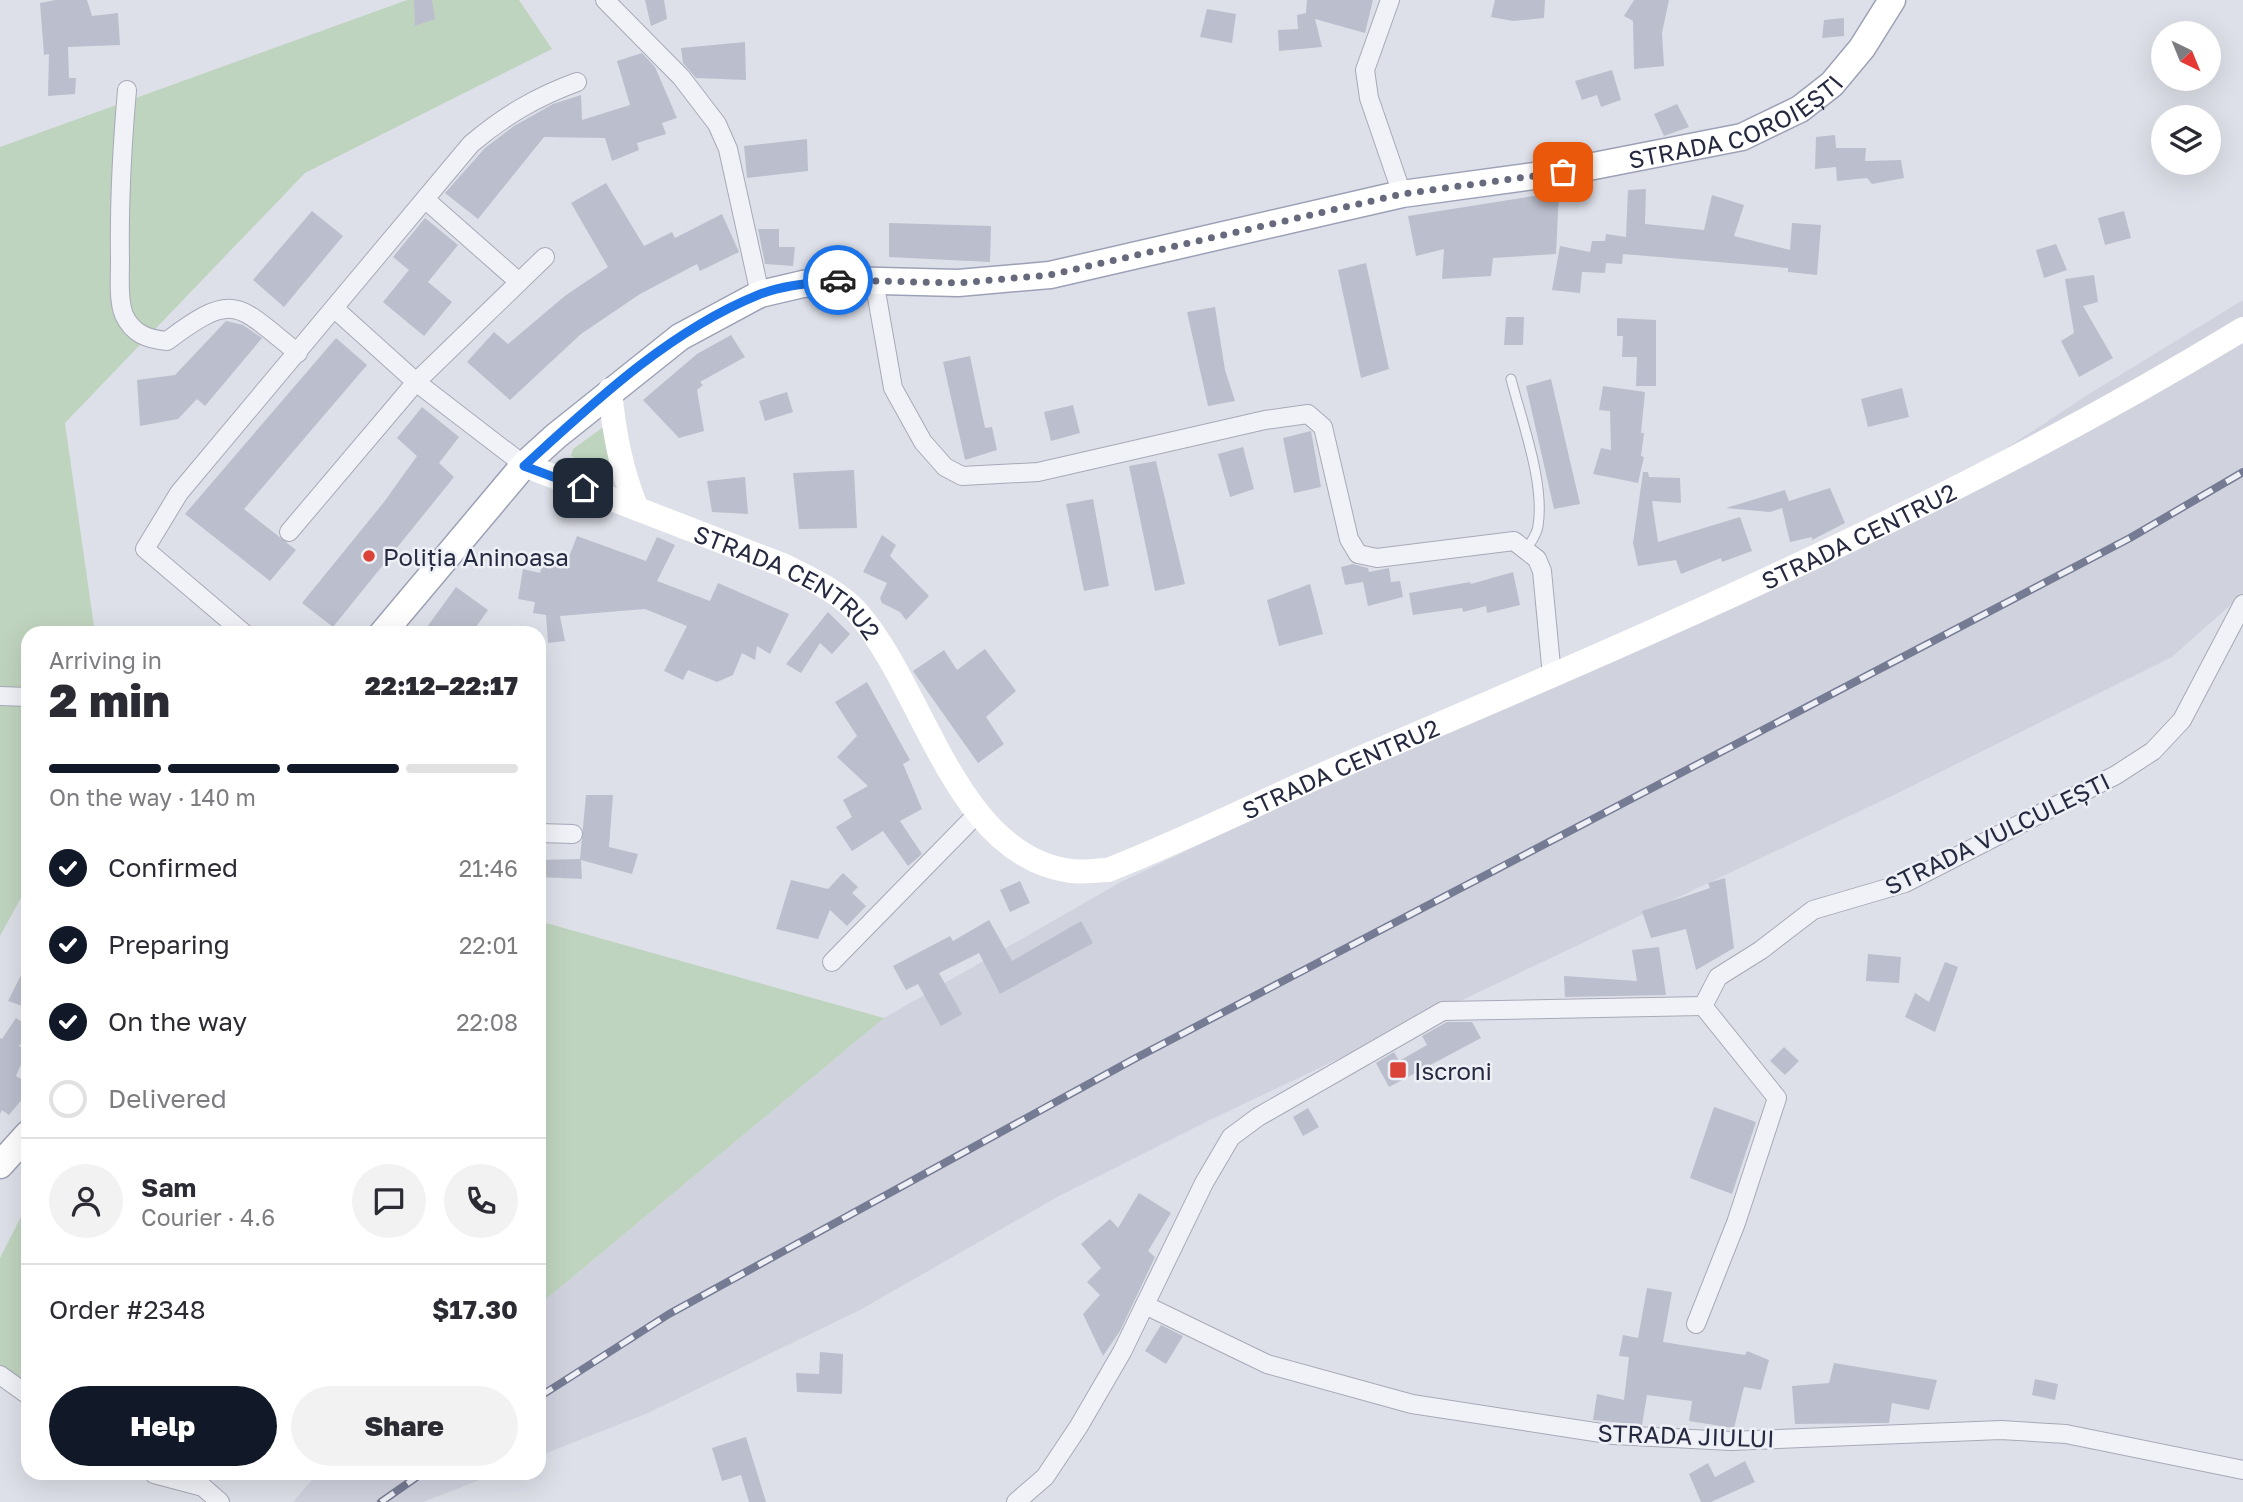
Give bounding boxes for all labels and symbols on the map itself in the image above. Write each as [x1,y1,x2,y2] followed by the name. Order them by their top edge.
[2151,21,2221,91] north arrow
[1626,68,1848,173] street label: STRADA COROIEȘTI
[1533,142,1593,202] pin
[803,245,873,315] courier
[553,458,613,518] pin
[1756,476,1960,595] street label: STRADA CENTRU2
[690,518,887,644] street label: STRADA CENTRU2
[383,542,569,572] place label: Poliția Aninoasa
[361,548,377,564] marker: Poliția Aninoasa
[1237,712,1443,824] street label: STRADA CENTRU2
[1880,766,2115,901] street label: STRADA VULCULEȘTI
[1414,1056,1492,1085] place label: Iscroni
[1388,1060,1408,1080] marker: Iscroni
[1597,1417,1775,1453] street label: STRADA JIULUI

